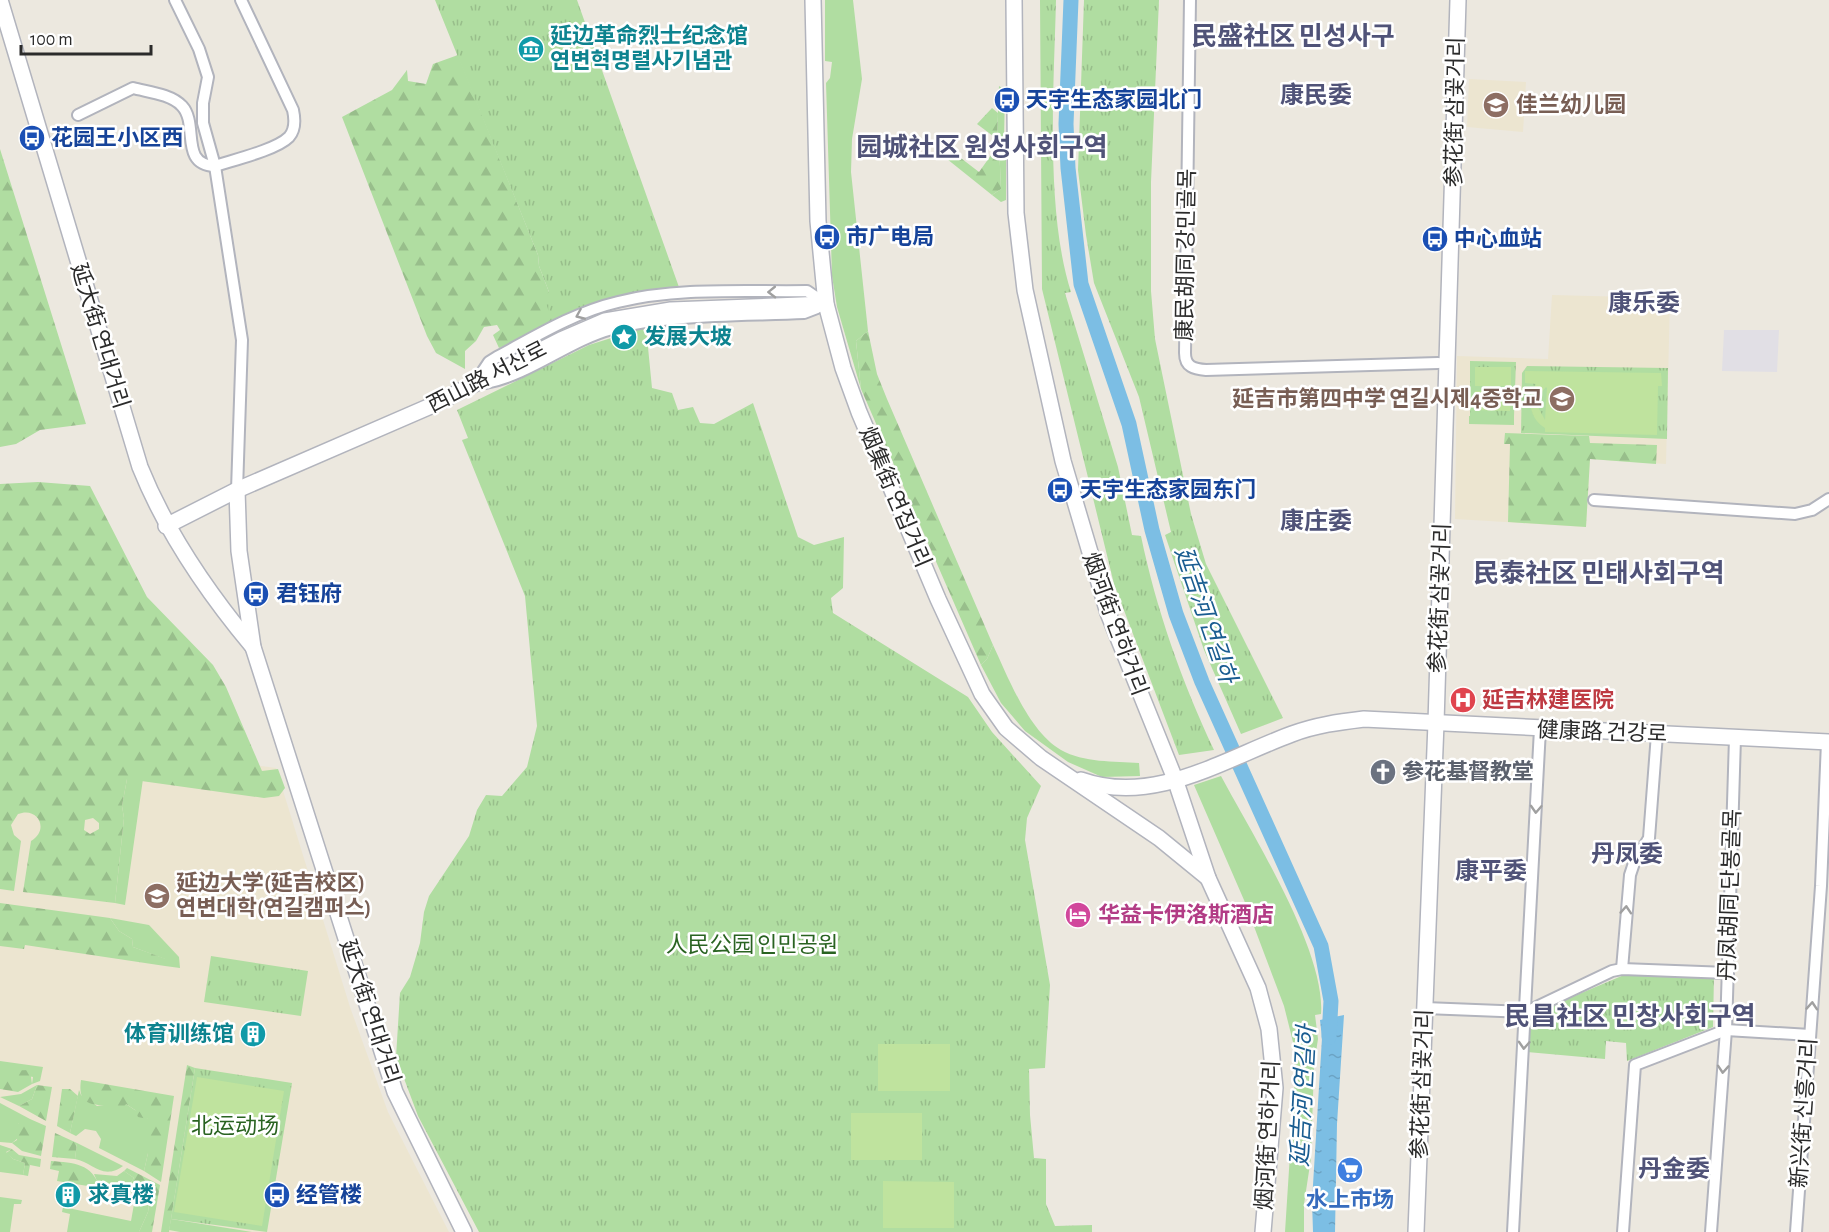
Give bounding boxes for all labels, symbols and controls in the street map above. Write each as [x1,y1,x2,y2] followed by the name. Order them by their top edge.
[21,18,152,56] scale bar
[1191,22,1395,50] district label: 民盛社区 민성사구
[550,23,748,72] place label: 延边革命烈士纪念馆 연변혁명렬사기념관
[30,31,73,49] text: 100 m
[516,34,546,64] museum icon: 延边革命烈士纪念馆 연변혁명렬사기념관
[1442,37,1467,187] street label: 参花街 삼꽃거리
[1280,82,1352,108] district label: 康民委
[992,85,1022,115] bus stop icon: 天宇生态家园北门
[1026,87,1202,111] place label: 天宇生态家园北门
[1481,90,1511,120] school or university icon: 佳兰幼儿园
[1516,93,1626,116] place label: 佳兰幼儿园
[17,123,47,153] bus stop icon: 花园王小区西
[51,126,183,149] place label: 花园王小区西
[856,133,1108,161] district label: 园城社区 원성사회구역
[1172,169,1199,341] street label: 康民胡同 강민골목
[812,222,842,252] bus stop icon: 市广电局
[1420,224,1450,254] bus stop icon: 中心血站
[846,225,934,248] place label: 市广电局
[1454,227,1542,250] place label: 中心血站
[67,260,133,411] street label: 延大街 연대거리
[767,286,776,298] one-way arrow
[1608,290,1680,316] district label: 康乐委
[575,308,586,320] one-way arrow
[609,322,639,352] place icon: 发展大坡
[644,325,732,348] place label: 发展大坡
[423,337,550,416] street label: 西山路 서산로
[1547,384,1577,414] school or university icon: 延吉市第四中学 연길시제4중학교
[1232,387,1542,410] place label: 延吉市第四中学 연길시제4중학교
[855,423,935,571] street label: 烟集街 연집거리
[1045,475,1075,505] bus stop icon: 天宇生态家园东门
[1080,477,1256,501] place label: 天宇生态家园东门
[1280,508,1352,534] district label: 康庄委
[1425,522,1454,674] street label: 参花街 삼꽃거리
[1171,543,1242,689] water label: 延吉河 연길하
[1079,549,1152,699] street label: 烟河街 연하거리
[1473,559,1725,587] district label: 民泰社区 민태사회구역
[241,579,271,609] bus stop icon: 君钰府
[276,582,342,605] place label: 君钰府
[1448,685,1478,715] hospital icon: 延吉林建医院
[1482,688,1614,711] place label: 延吉林建医院
[1536,718,1668,745] street label: 健康路 건강로
[1368,757,1398,787] church icon: 参花基督教堂
[1402,760,1534,783] place label: 参花基督教堂
[1530,804,1543,813] one-way arrow
[1715,808,1744,982] street label: 丹凤胡同 단봉골목
[1591,841,1663,867] district label: 丹凤委
[1455,858,1527,884] district label: 康平委
[176,871,371,919] place label: 延边大学(延吉校区) 연변대학(연길캠퍼스)
[142,881,172,911] school or university icon: 延边大学(延吉校区) 연변대학(연길캠퍼스)
[1063,900,1093,930] hotel icon: 华益卡伊洛斯酒店
[1098,903,1274,926] place label: 华益卡伊洛斯酒店
[1620,906,1633,915] one-way arrow
[666,933,838,956] park label: 人民公园 인민공원
[336,937,405,1087] street label: 延大街 연대거리
[1504,1002,1756,1030] district label: 民昌社区 민창사회구역
[1805,1002,1818,1011] one-way arrow
[1407,1008,1436,1160] street label: 参花街 삼꽃거리
[238,1019,268,1049] building icon: 体育训练馆
[124,1021,234,1045] place label: 体育训练馆
[1286,1022,1320,1167] water label: 延吉河 연길하
[1787,1037,1820,1189] street label: 新兴街 신흥거리
[1518,1041,1531,1050] one-way arrow
[1252,1059,1283,1211] street label: 烟河街 연하거리
[1717,1065,1730,1074] one-way arrow
[191,1114,279,1137] park label: 北运动场
[1335,1155,1365,1185] supermarket icon: 水上市场
[1638,1156,1710,1182] district label: 丹金委
[53,1180,83,1210] building icon: 求真楼
[262,1180,292,1210] bus stop icon: 经管楼
[88,1183,154,1206] place label: 求真楼
[296,1183,362,1206] place label: 经管楼
[1306,1188,1394,1211] place label: 水上市场

